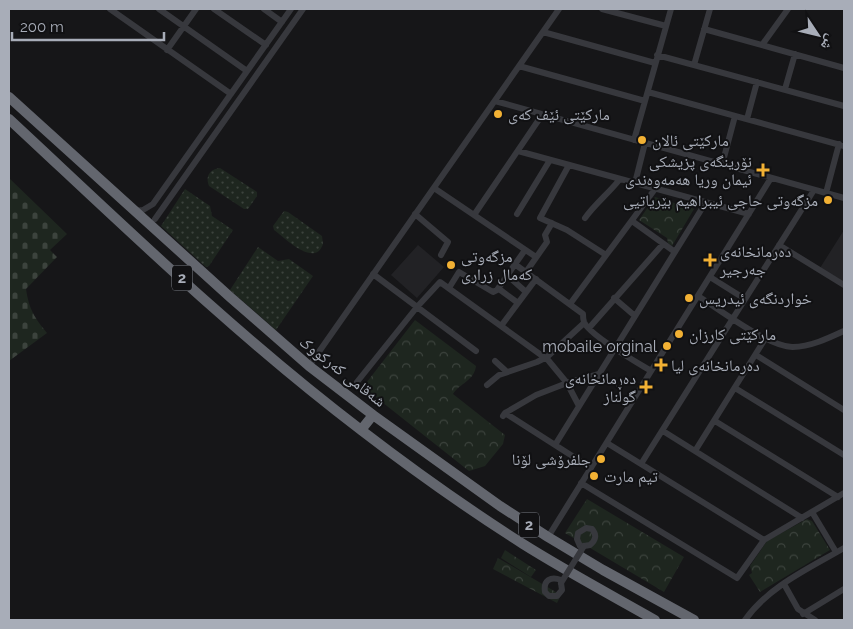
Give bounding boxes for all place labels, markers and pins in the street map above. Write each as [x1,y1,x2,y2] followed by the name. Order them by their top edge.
[508,105,610,125] place label: مارکێتی ئێف کەی
[492,108,504,120] marker: مارکێتی ئێف کەی
[652,131,729,151] place label: مارکێتی ئالان
[636,134,648,146] marker: مارکێتی ئالان
[625,152,752,190] place label: نۆرینگەی پزیشکی ئیمان وریا هەمەوەندی
[756,163,770,177] marker: نۆرینگەی پزیشکی ئیمان وریا هەمەوەندی
[623,191,818,211] place label: مزگەوتی حاجی ئیبراهیم بێریاتیی
[822,194,834,206] marker: مزگەوتی حاجی ئیبراهیم بێریاتیی
[719,242,791,279] place label: دەرمانخانەی جەرجیر
[461,247,532,285] place label: مزگەوتی کەمال زراری
[704,254,716,266] marker: دەرمانخانەی جەرجیر
[445,259,457,271] marker: مزگەوتی کەمال زراری
[699,289,812,309] place label: خواردنگەی ئیدریس
[683,292,695,304] marker: خواردنگەی ئیدریس
[689,325,776,345] place label: مارکێتی کارزان
[673,328,685,340] marker: مارکێتی کارزان
[542,337,658,356] place label: mobaile orginal
[661,340,673,352] marker: mobaile orginal
[671,356,760,376] place label: دەرمانخانەی لیا
[655,359,667,371] marker: دەرمانخانەی لیا
[565,369,636,406] place label: دەرمانخانەی گوڵناز
[640,381,652,393] marker: دەرمانخانەی گوڵناز
[512,450,591,470] place label: جلفرۆشی لۆنا
[595,453,607,465] marker: جلفرۆشی لۆنا
[604,467,658,487] place label: تیم مارت
[588,470,600,482] marker: تیم مارت

